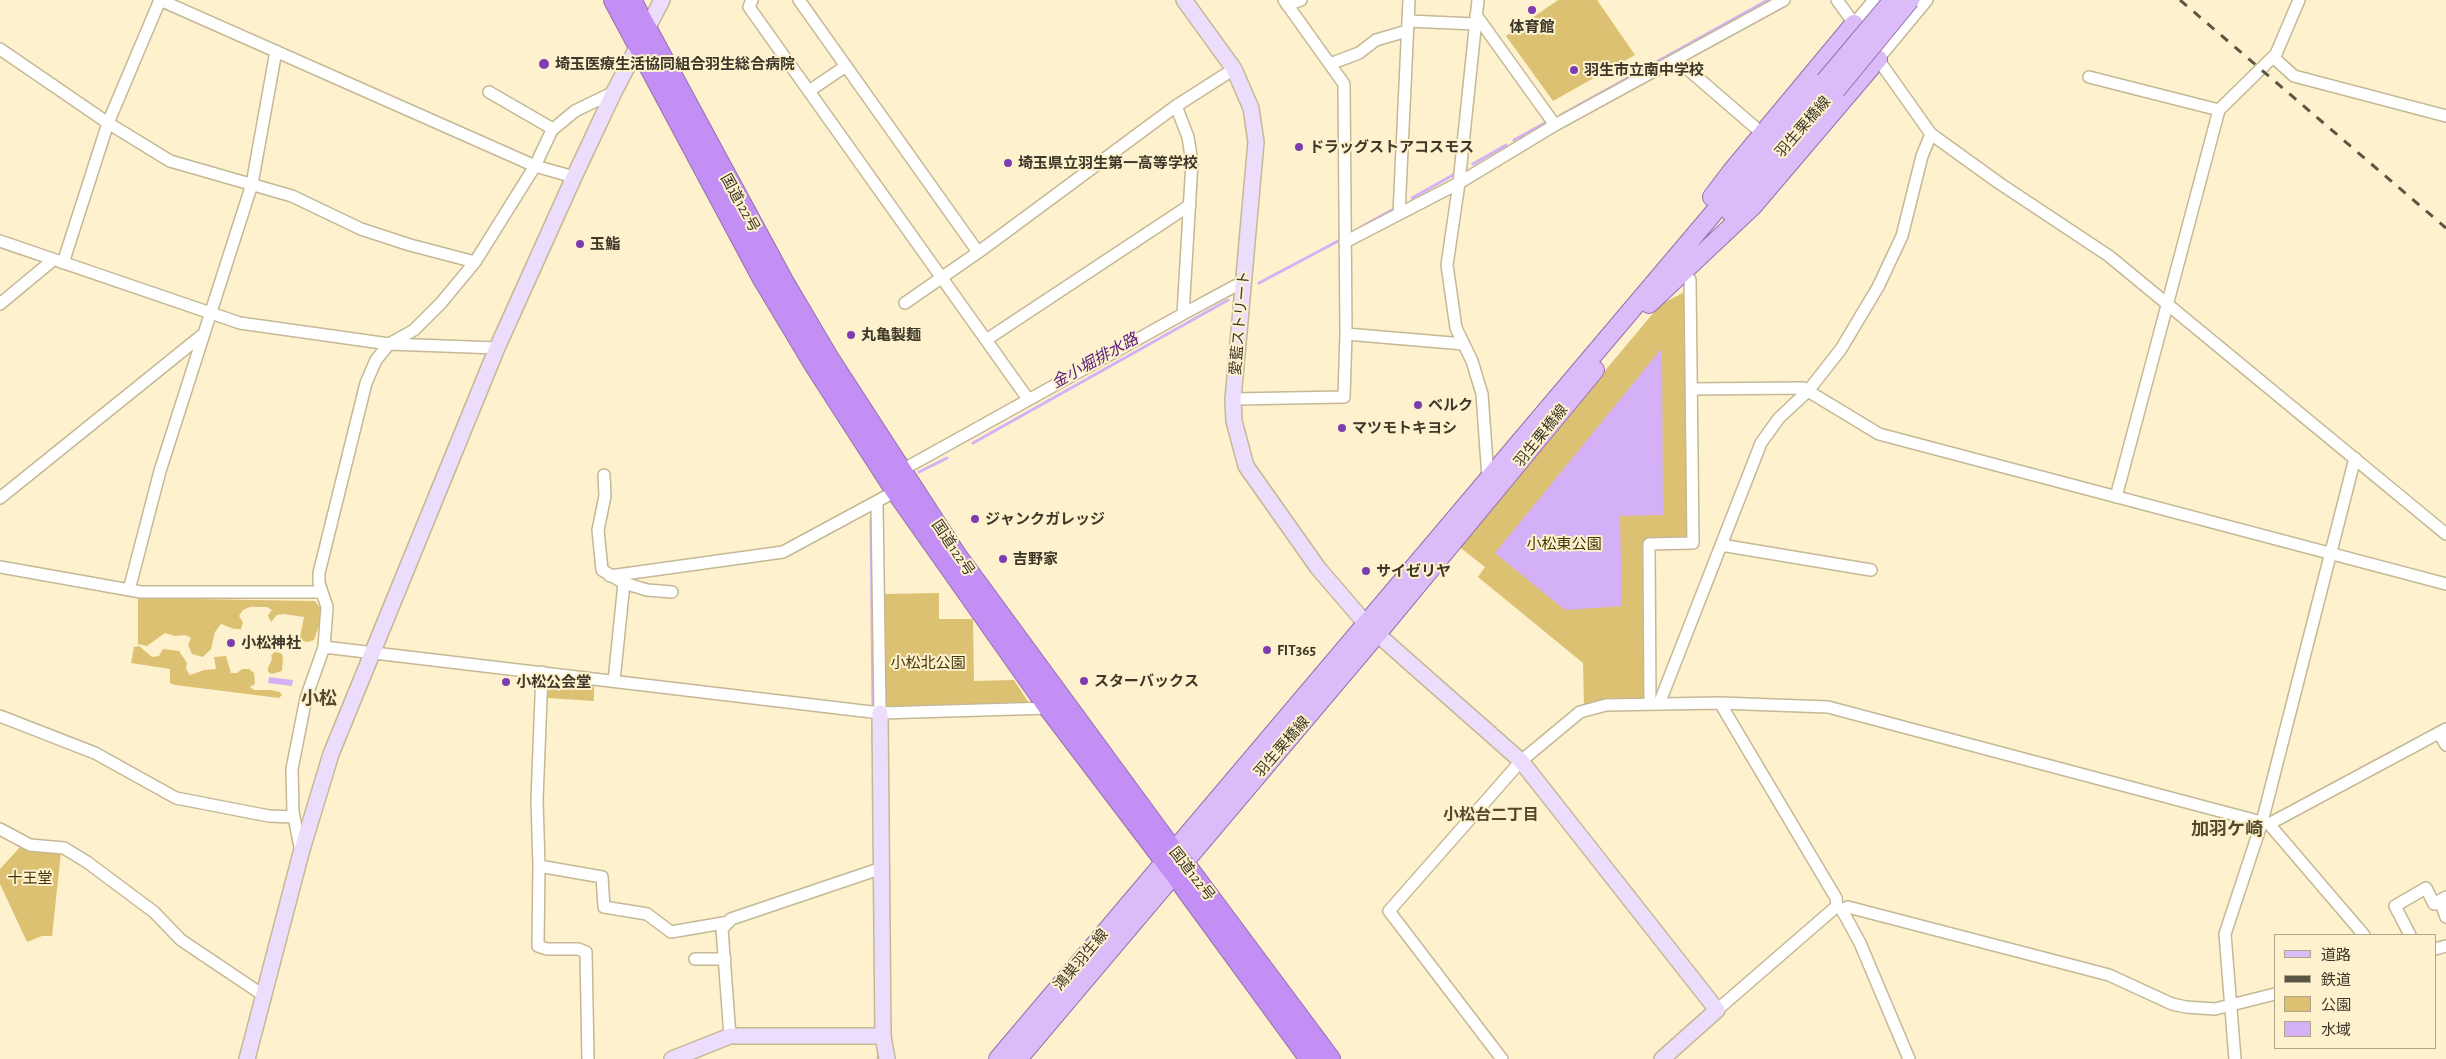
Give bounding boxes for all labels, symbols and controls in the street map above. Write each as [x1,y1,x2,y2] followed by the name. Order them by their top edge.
[1526,4,1538,16] marker: 体育館
[1510,18,1554,36] place label: 体育館
[555,55,795,73] place label: 埼玉医療生活協同組合羽生総合病院
[537,57,551,71] marker: 埼玉医療生活協同組合羽生総合病院
[1584,61,1704,79] place label: 羽生市立南中学校
[1568,64,1580,76] marker: 羽生市立南中学校
[1772,93,1834,161] street label: 羽生栗橋線
[1309,138,1474,156] place label: ドラッグストアコスモス
[1293,141,1305,153] marker: ドラッグストアコスモス
[1018,154,1198,172] place label: 埼玉県立羽生第一高等学校
[1002,157,1014,169] marker: 埼玉県立羽生第一高等学校
[717,171,763,235] street label: 国道122号
[590,235,620,253] place label: 玉鮨
[574,238,586,250] marker: 玉鮨
[1226,270,1254,376] street label: 愛藍ストリート
[861,326,921,344] place label: 丸亀製麺
[845,329,857,341] marker: 丸亀製麺
[1048,329,1142,393] water label: 金小堀排水路
[1428,396,1473,414] place label: ベルク
[1412,399,1424,411] marker: ベルク
[1510,401,1572,471] street label: 羽生栗橋線
[1352,419,1457,437] place label: マツモトキヨシ
[1336,422,1348,434] marker: マツモトキヨシ
[985,510,1105,528] place label: ジャンクガレッジ
[969,513,981,525] marker: ジャンクガレッジ
[928,517,978,579] street label: 国道122号
[1527,535,1601,553] park label: 小松東公園
[1013,550,1058,568] place label: 吉野家
[997,553,1009,565] marker: 吉野家
[1376,562,1451,580] place label: サイゼリヤ
[1360,565,1372,577] marker: サイゼリヤ
[241,634,301,652] place label: 小松神社
[225,637,237,649] marker: 小松神社
[1277,641,1316,659] place label: FIT365
[1261,644,1273,656] marker: FIT365
[891,654,965,672] park label: 小松北公園
[1094,672,1199,690] place label: スターバックス
[516,673,591,691] place label: 小松公会堂
[1078,675,1090,687] marker: スターバックス
[500,676,512,688] marker: 小松公会堂
[301,688,337,710] district label: 小松
[1251,713,1313,781] street label: 羽生栗橋線
[1443,805,1539,825] district label: 小松台二丁目
[2191,819,2263,841] district label: 加羽ケ崎
[1165,843,1219,905] street label: 国道122号
[8,869,52,887] park label: 十王堂
[1050,925,1112,995] street label: 鴻巣羽生線
[2274,934,2436,1049] legend
[2321,948,2351,963] text: 道路
[2321,973,2351,988] text: 鉄道
[2321,998,2351,1013] text: 公園
[2321,1023,2351,1038] text: 水域

